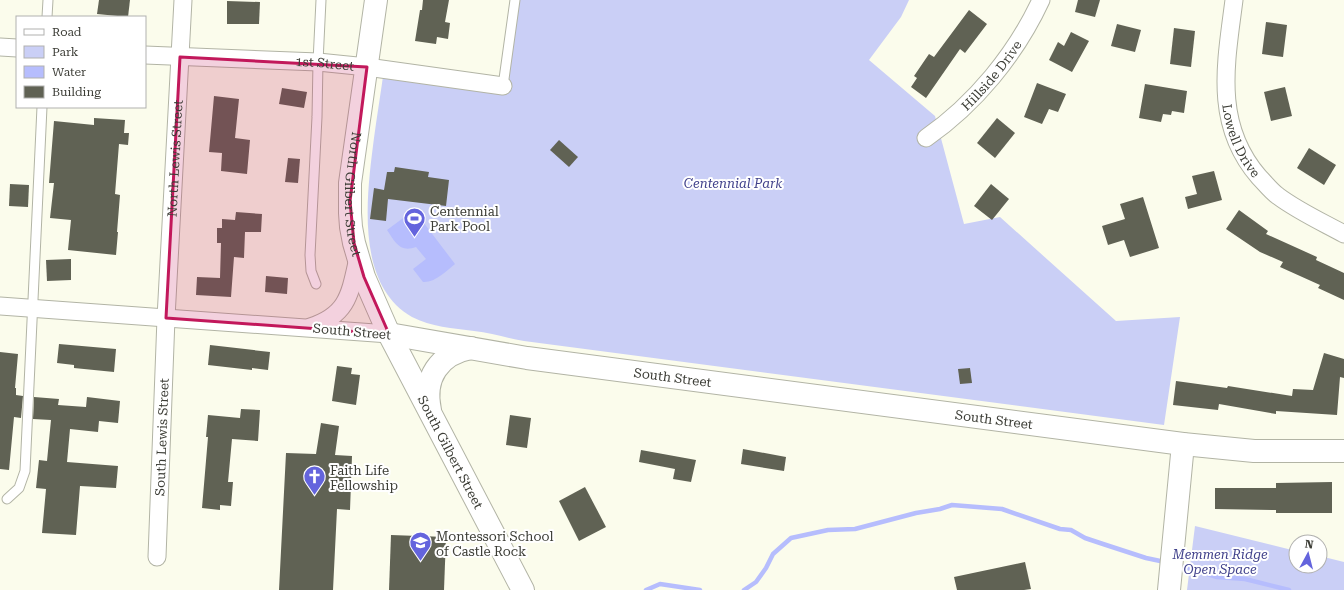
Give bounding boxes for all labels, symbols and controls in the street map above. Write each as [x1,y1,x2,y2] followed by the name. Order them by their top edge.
[16,16,146,108] legend
[52,25,82,39] text: Road
[958,38,1025,114] street label: Hillside Drive
[52,45,79,59] text: Park
[295,54,355,74] street label: 1st Street
[52,65,86,79] text: Water
[52,85,101,99] text: Building
[164,99,186,217] street label: North Lewis Street
[1219,103,1263,180] street label: Lowell Drive
[342,131,365,258] street label: North Gilbert Street
[684,176,783,191] park label: Centennial Park
[430,204,499,234] place label: Centennial Park Pool
[401,205,427,238] sports icon: Centennial Park Pool
[312,321,392,342] street label: South Street
[633,365,713,390] street label: South Street
[152,378,172,496] street label: South Lewis Street
[415,393,486,512] street label: South Gilbert Street
[954,407,1034,432] street label: South Street
[330,463,398,493] place label: Faith Life Fellowship
[302,464,328,497] church icon: Faith Life Fellowship
[436,529,553,559] place label: Montessori School of Castle Rock
[407,530,433,563] school or university icon: Montessori School of Castle Rock
[1288,534,1328,574] north arrow
[1304,538,1315,552] text: N
[1172,547,1268,577] park label: Memmen Ridge Open Space

